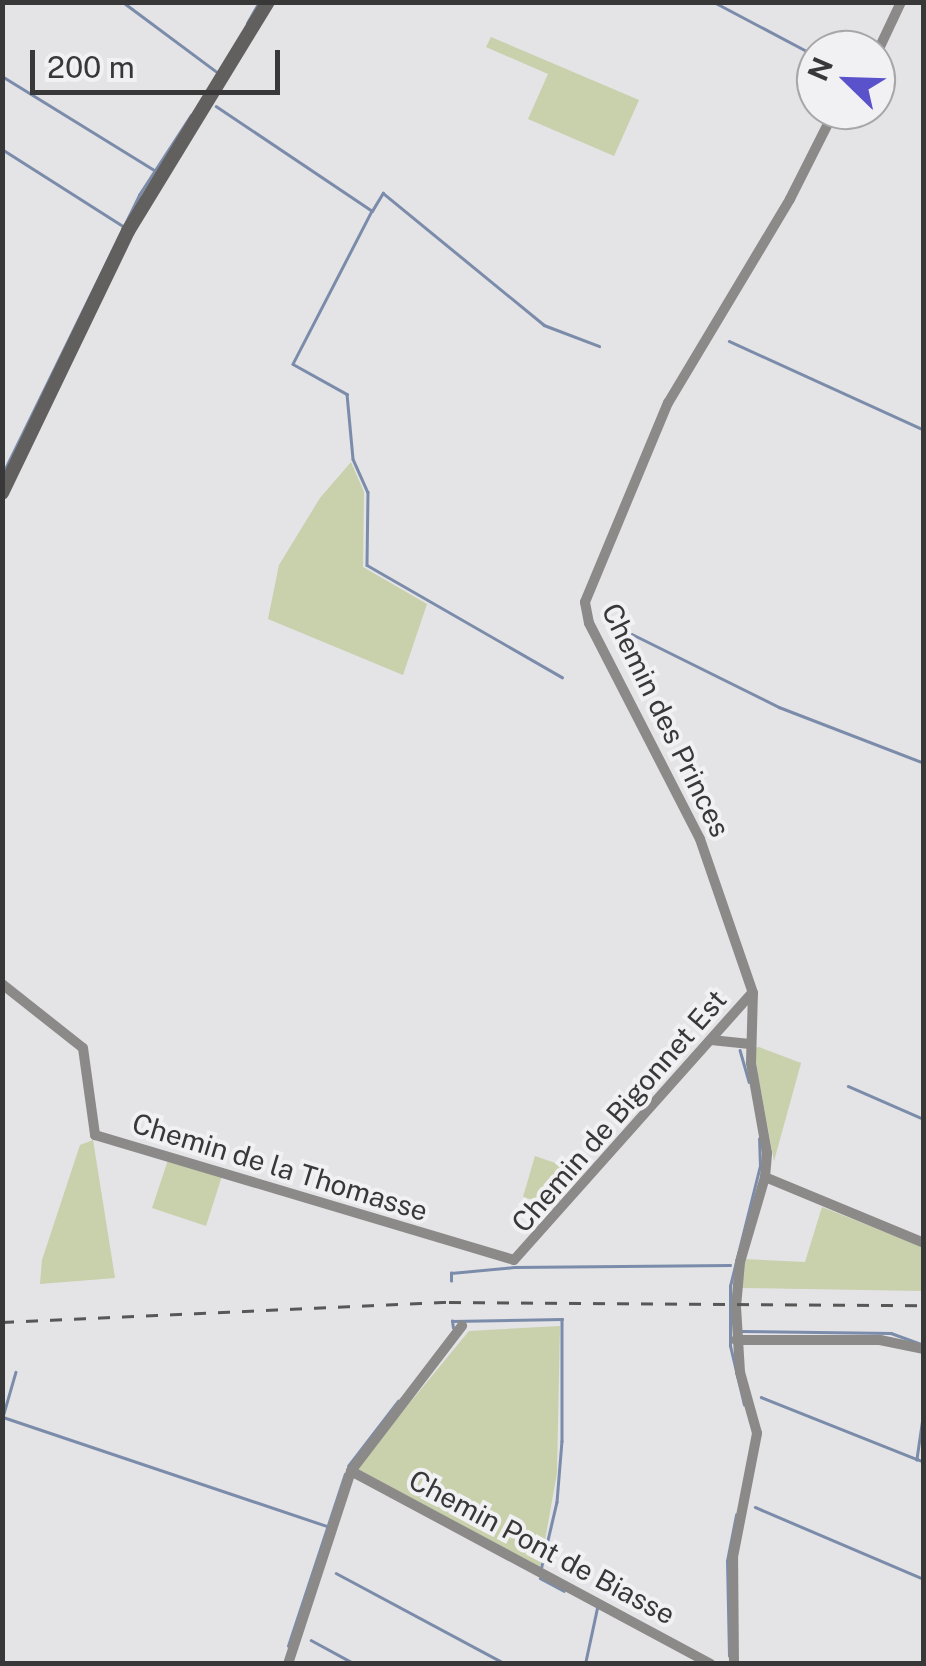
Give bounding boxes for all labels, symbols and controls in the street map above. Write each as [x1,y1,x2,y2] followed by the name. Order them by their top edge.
[35,30,285,92] scale bar
[796,30,896,130] north arrow
[47,49,135,85] text: 200 m
[800,52,839,85] text: N
[595,598,737,842] street label: Chemin des Princes
[504,983,734,1239] street label: Chemin de Bigonnet Est
[128,1106,432,1228] street label: Chemin de la Thomasse
[403,1462,681,1632] street label: Chemin Pont de Biasse

